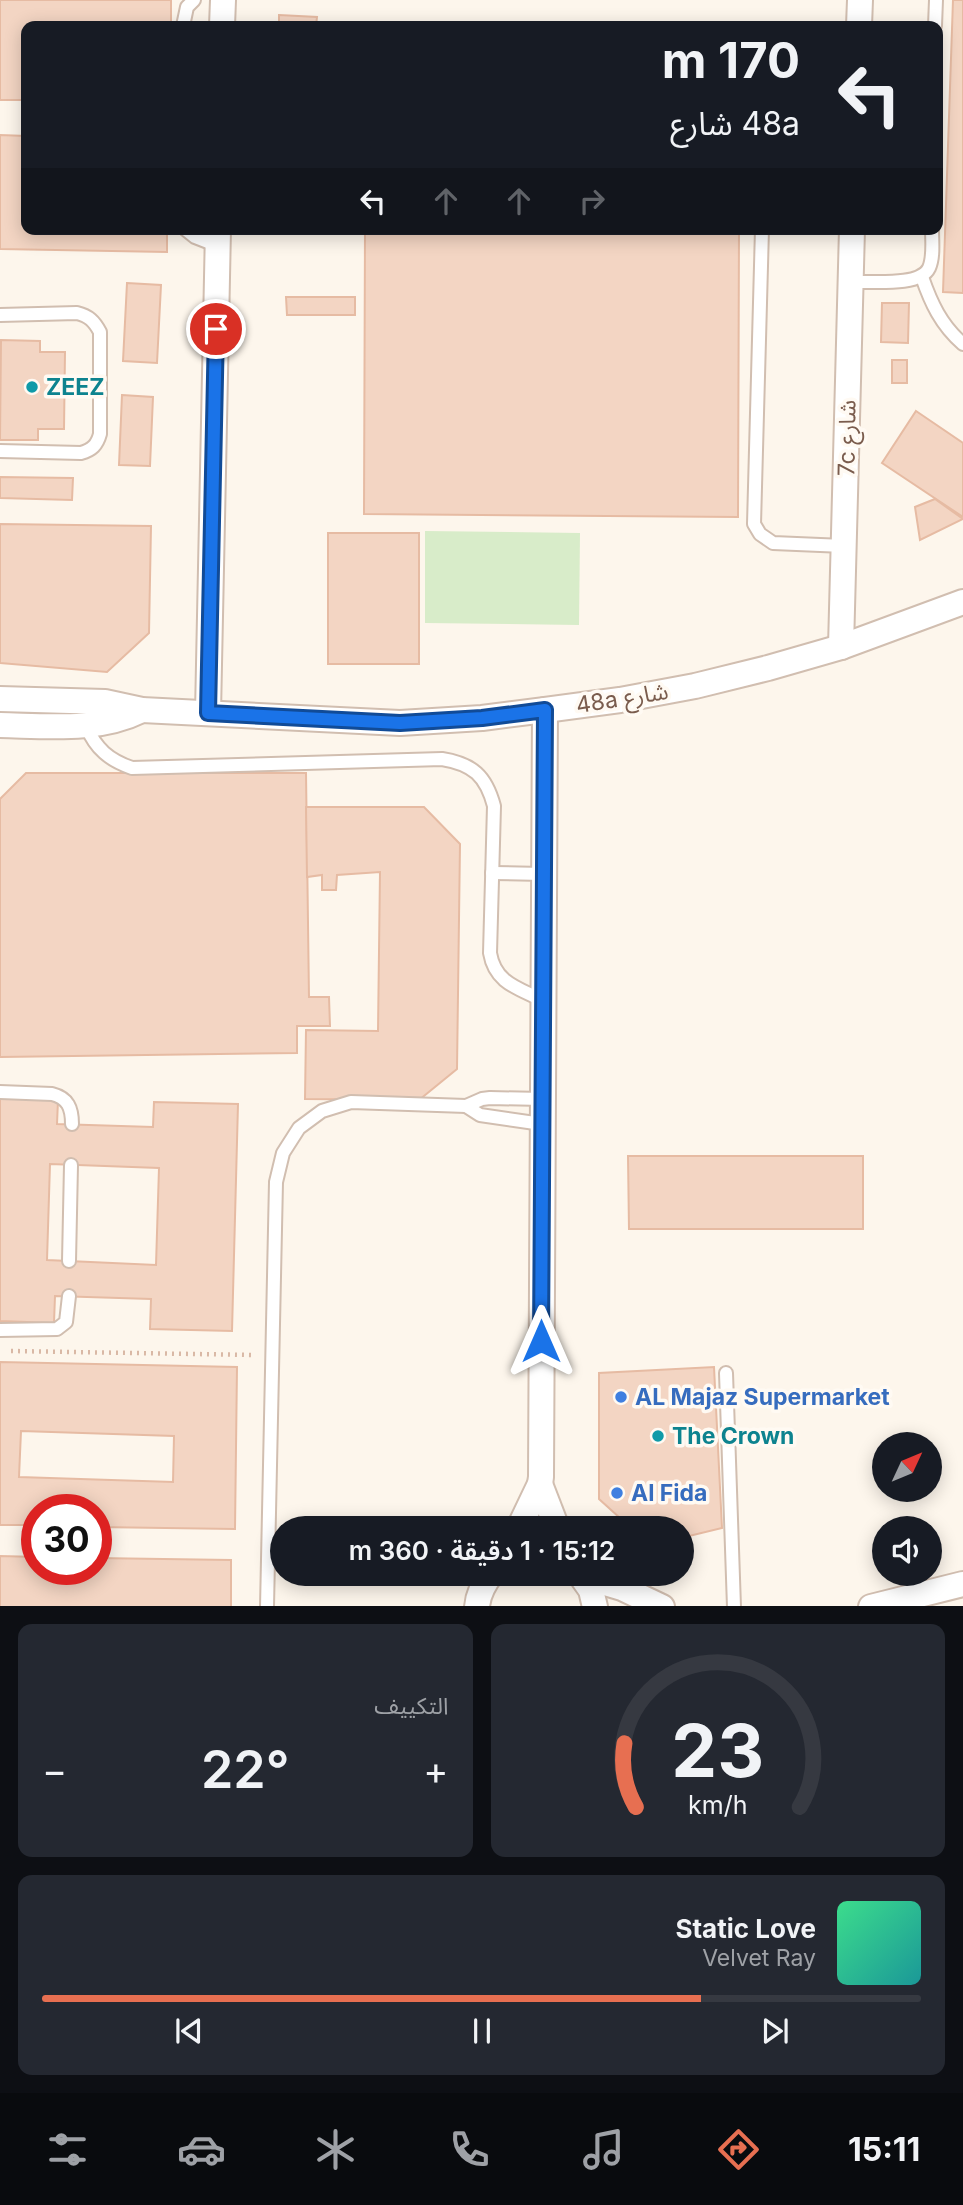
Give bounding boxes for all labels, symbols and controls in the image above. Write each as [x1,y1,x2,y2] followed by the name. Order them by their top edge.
[662,31,800,90] text: 170 m
[824,49,915,140] icon: left
[670,104,800,143] text: 48a شارع
[354,182,392,220] icon: left
[427,182,465,220] icon: ahead
[500,182,538,220] icon: ahead
[573,182,611,220] icon: right
[186,299,246,359] pin
[197,310,235,348] icon: arrive
[46,373,105,401] place label: ZEEZ
[24,379,40,395] marker: ZEEZ
[832,400,865,476] street label: 7c شارع
[574,677,671,722] street label: 48a شارع
[504,1304,578,1378] position arrow
[635,1383,890,1411] place label: AL Majaz Supermarket
[613,1389,629,1405] marker: AL Majaz Supermarket
[672,1422,794,1450] place label: The Crown
[650,1428,666,1444] marker: The Crown
[872,1432,942,1502] north arrow
[872,1432,942,1586] map controls
[631,1479,707,1507] place label: Al Fida
[609,1485,625,1501] marker: Al Fida
[21,1494,112,1585] speed limit sign: 30
[872,1516,942,1586] button: sound
[349,1535,615,1566] text: 15:12 · 1 دقيقة · 360 m
[374,1692,449,1720] text: التكييف
[671,1706,764,1795] text: 23
[201,1738,290,1801] text: 22°
[42,1747,67,1793] text: −
[423,1747,449,1793] text: +
[688,1789,747,1819] text: km/h
[675,1913,816,1944] text: Static Love
[702,1944,816,1972] text: Velvet Ray
[170,2012,208,2050] icon: previous
[463,2012,501,2050] icon: pause
[756,2012,794,2050] icon: next
[43,2125,92,2174] icon: filters
[177,2125,226,2174] icon: car
[311,2125,360,2174] icon: climate
[445,2125,494,2174] icon: phone
[579,2125,628,2174] icon: music
[714,2125,763,2174] icon: directions
[848,2130,920,2169] text: 15:11

